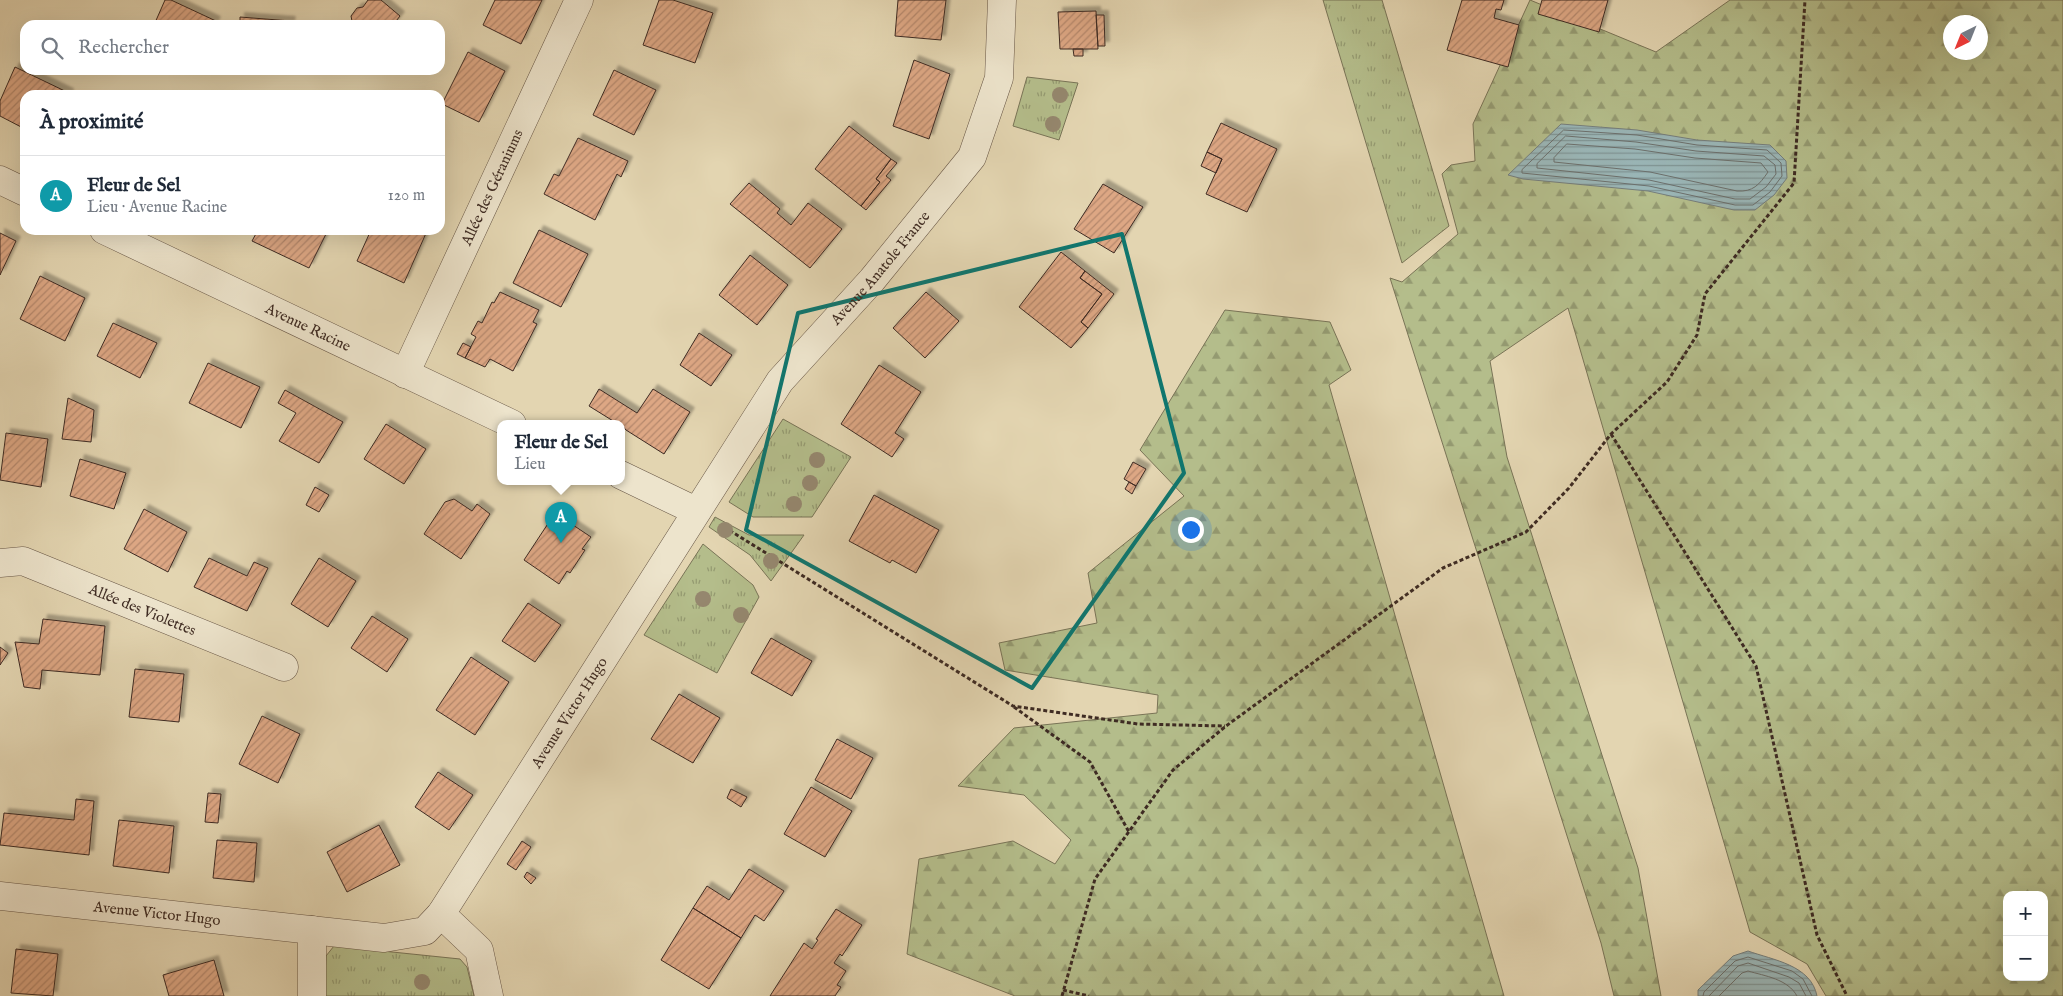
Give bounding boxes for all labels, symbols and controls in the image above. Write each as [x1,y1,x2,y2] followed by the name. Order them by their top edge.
[1943,15,1988,60] north arrow
[20,20,445,75] search box
[38,34,66,62] icon: search
[78,36,169,60] text: Rechercher
[40,109,143,136] text: À proximité
[456,126,527,249] street label: Allée des Géraniums
[87,174,181,198] text: Fleur de Sel
[51,186,61,206] text: A
[388,186,425,206] text: 120 m
[87,198,227,218] text: Lieu · Avenue Racine
[826,207,934,330] street label: Avenue Anatole France
[261,298,354,356] street label: Avenue Racine
[497,420,625,485] popup
[514,431,608,455] text: Fleur de Sel
[514,455,545,475] text: Lieu
[545,502,577,543] pin: A
[1178,517,1204,543] your location
[85,579,199,640] street label: Allée des Violettes
[526,653,612,772] street label: Avenue Victor Hugo
[2003,891,2048,981] map controls
[2003,891,2048,936] button: +
[91,897,222,930] street label: Avenue Victor Hugo
[2003,936,2048,981] button: −

